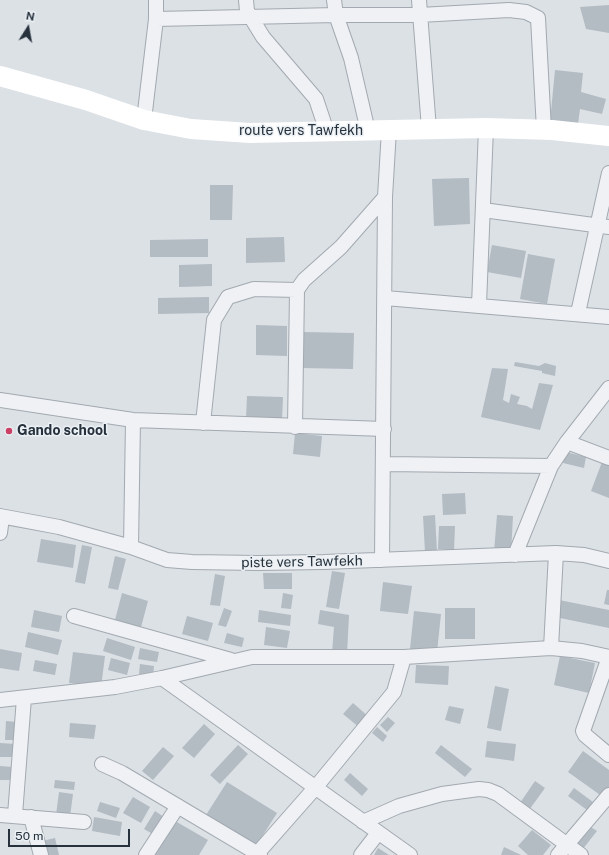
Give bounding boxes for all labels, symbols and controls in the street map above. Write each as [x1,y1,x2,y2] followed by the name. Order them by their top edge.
[8,8,48,48] north arrow
[25,10,36,23] text: N
[239,123,363,139] street label: route vers Tawfekh
[17,423,108,439] place label: Gando school
[4,426,14,436] marker: Gando school
[241,553,363,571] street label: piste vers Tawfekh
[10,821,132,847] scale bar
[15,829,43,843] text: 50 m

